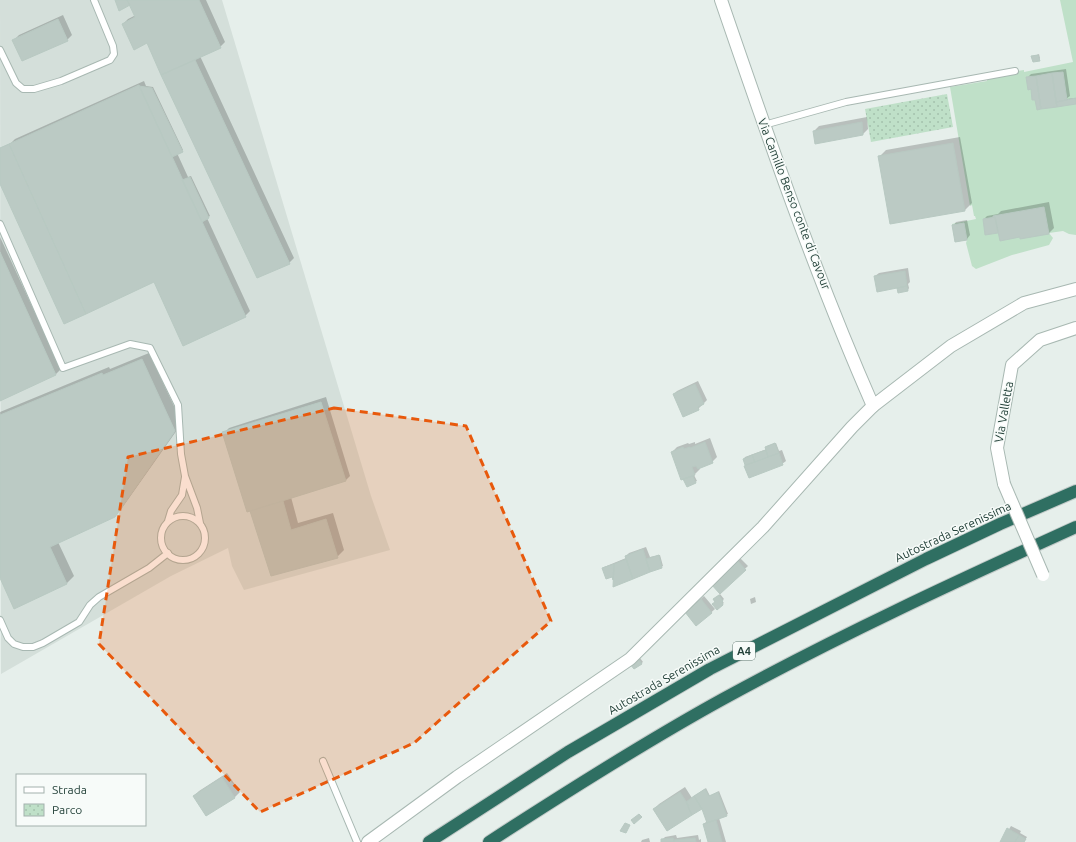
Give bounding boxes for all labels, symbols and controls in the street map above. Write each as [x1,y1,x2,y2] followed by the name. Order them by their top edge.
[756,116,833,292] street label: Via Camillo Benso conte di Cavour
[992,380,1015,444] street label: Via Valletta
[893,499,1013,564] street label: Autostrada Serenissima
[606,642,722,717] street label: Autostrada Serenissima
[733,642,755,660] road number: A4
[16,774,146,826] legend
[52,783,87,796] text: Strada
[52,803,82,816] text: Parco

